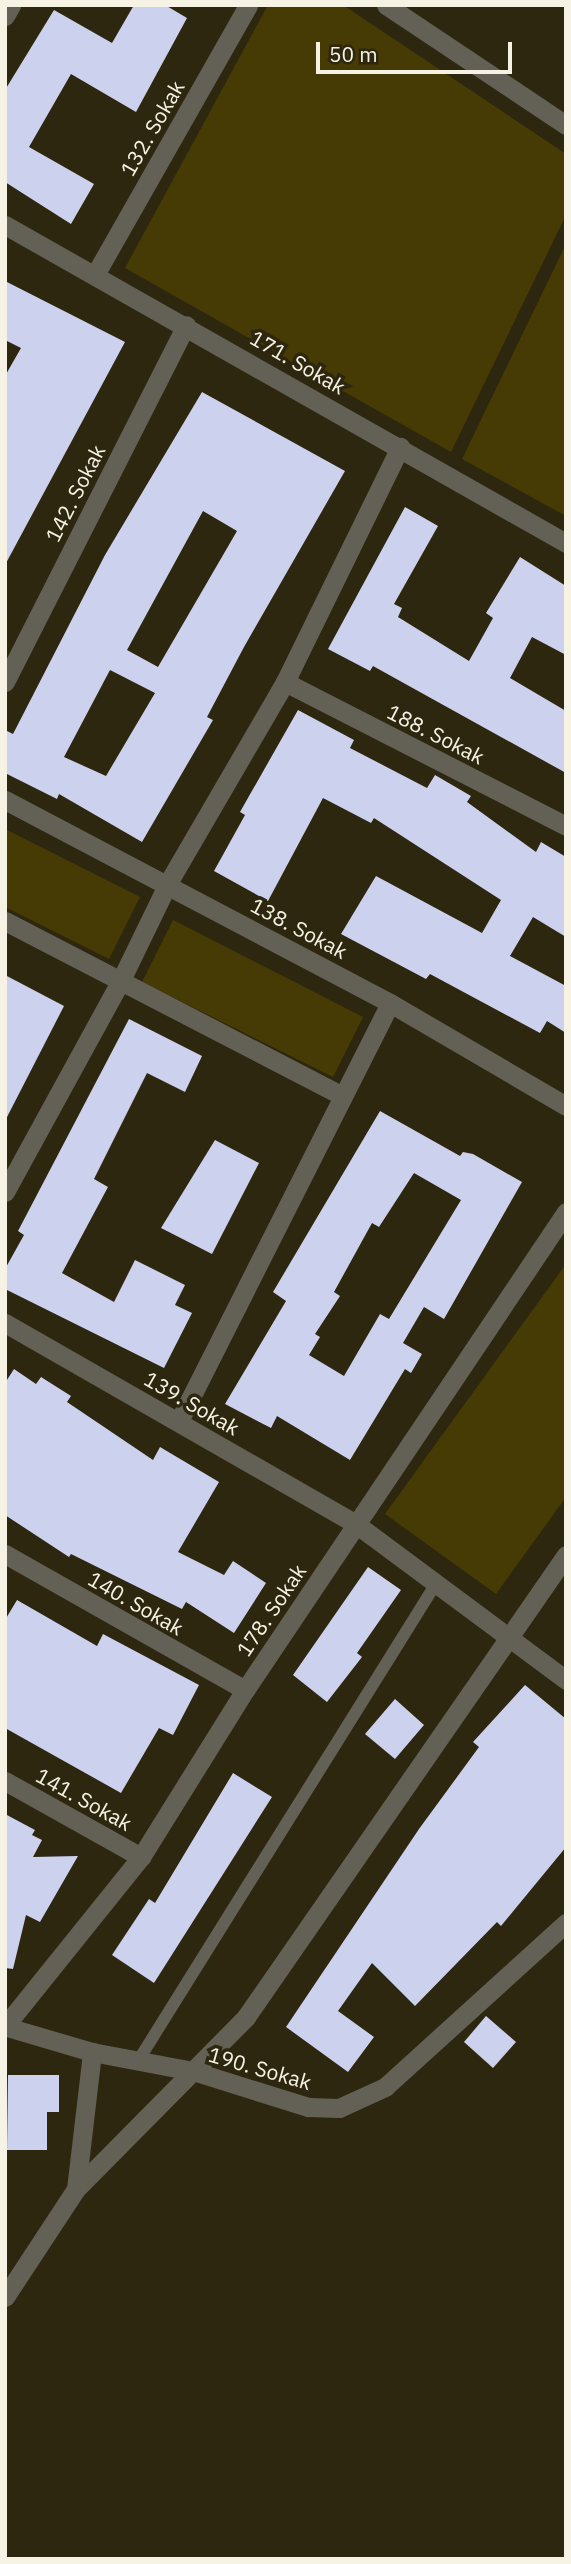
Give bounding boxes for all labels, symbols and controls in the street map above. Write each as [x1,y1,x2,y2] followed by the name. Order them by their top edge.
[319,28,515,72] scale bar
[329,40,378,68] text: 50 m
[115,76,189,180] street label: 132. Sokak
[246,325,350,399] street label: 171. Sokak
[40,440,110,546] street label: 142. Sokak
[383,699,489,769] street label: 188. Sokak
[246,892,352,964] street label: 138. Sokak
[140,1366,244,1440] street label: 139. Sokak
[231,1559,311,1661] street label: 178. Sokak
[84,1566,188,1640] street label: 140. Sokak
[32,1762,136,1836] street label: 141. Sokak
[206,2041,314,2095] street label: 190. Sokak

